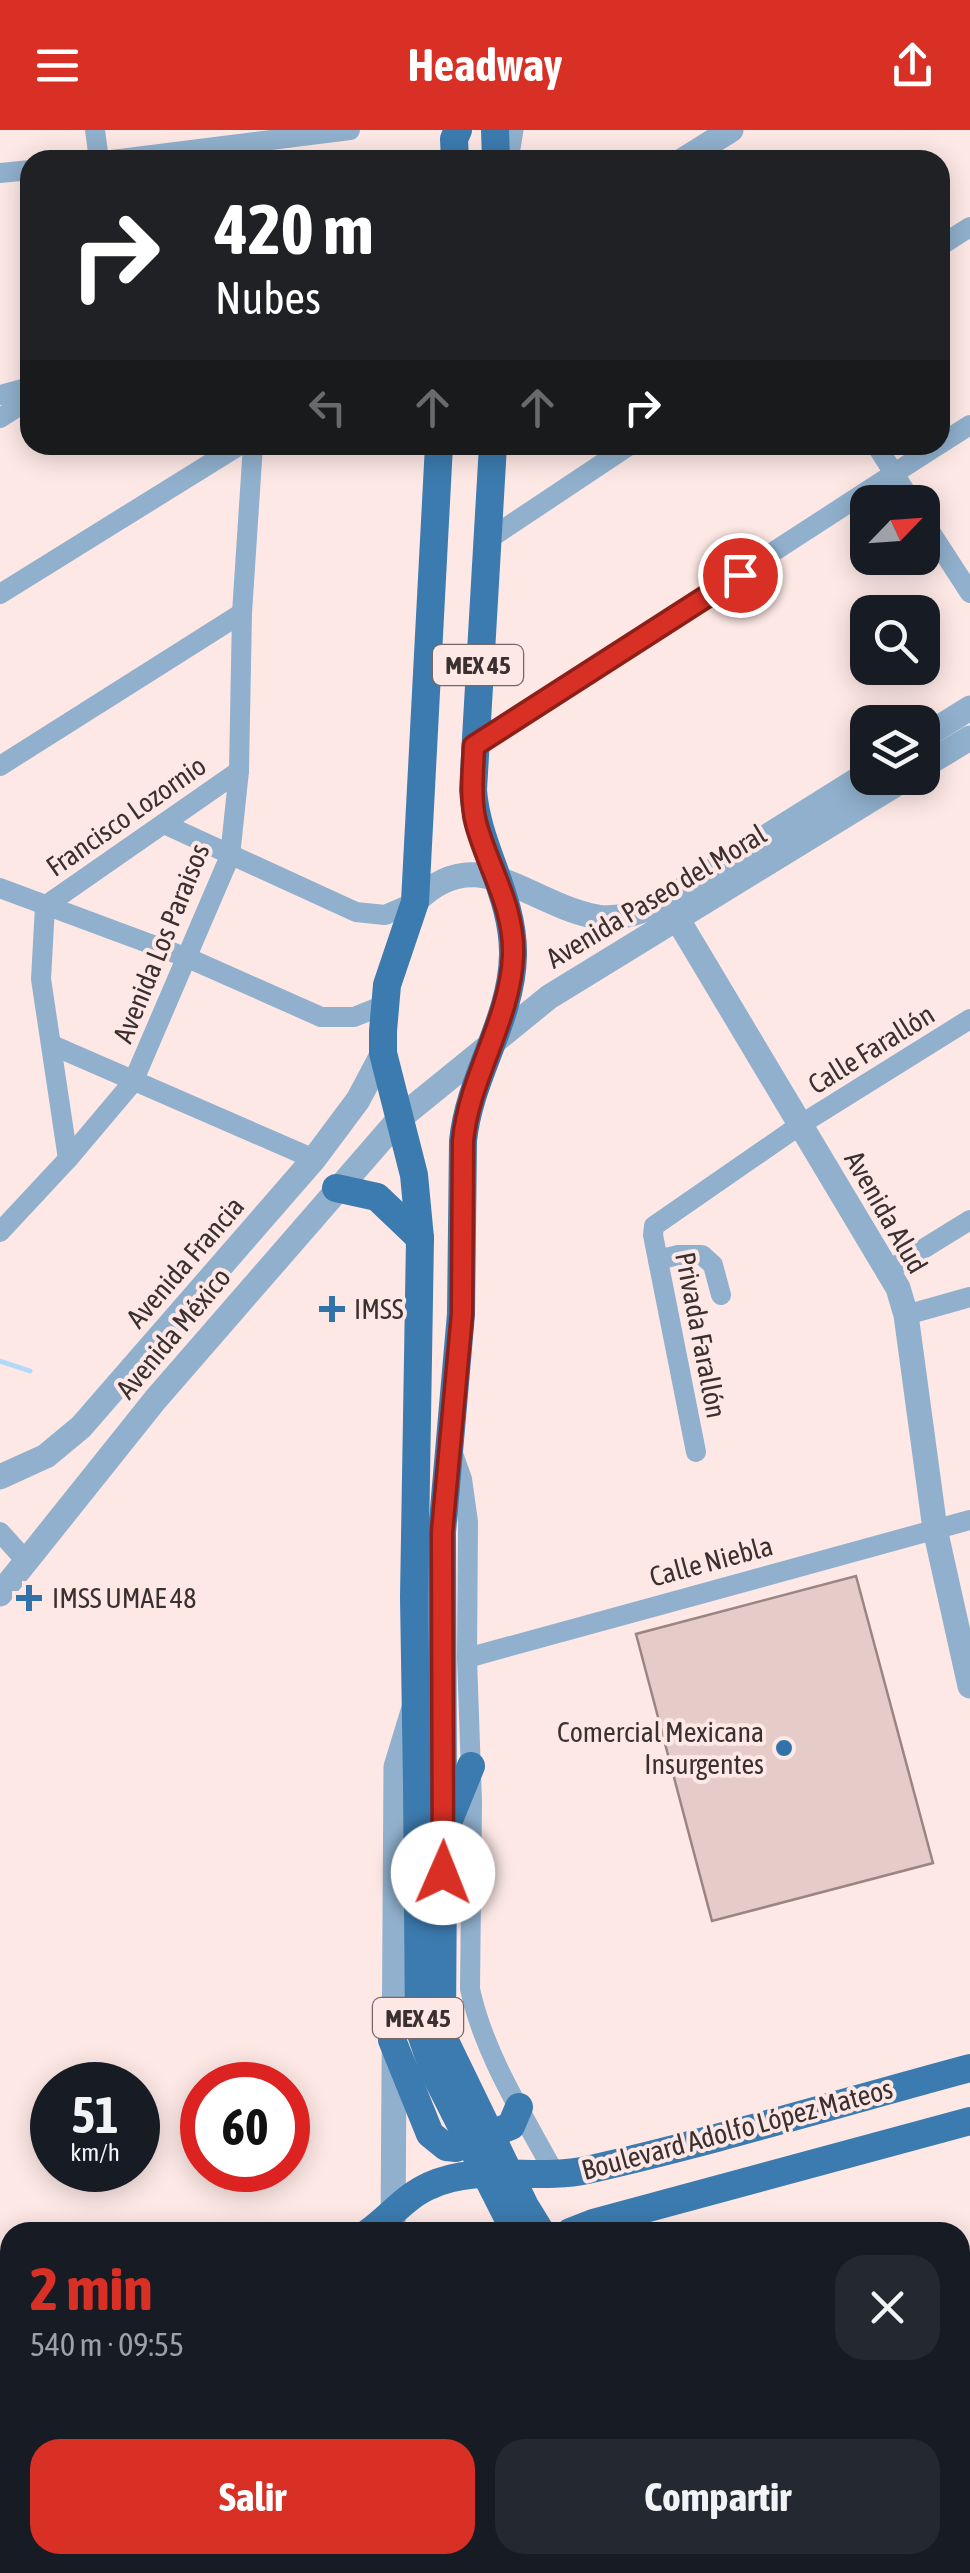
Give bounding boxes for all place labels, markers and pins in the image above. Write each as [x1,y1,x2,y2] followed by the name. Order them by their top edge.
[698,533,783,618] pin
[354,1293,404,1325] place label: IMSS
[319,1296,345,1322] marker: IMSS
[52,1582,196,1614] place label: IMSS UMAE 48
[16,1585,42,1611] marker: IMSS UMAE 48
[557,1716,764,1780] place label: Comercial Mexicana Insurgentes
[773,1737,795,1759] marker: Comercial Mexicana Insurgentes

